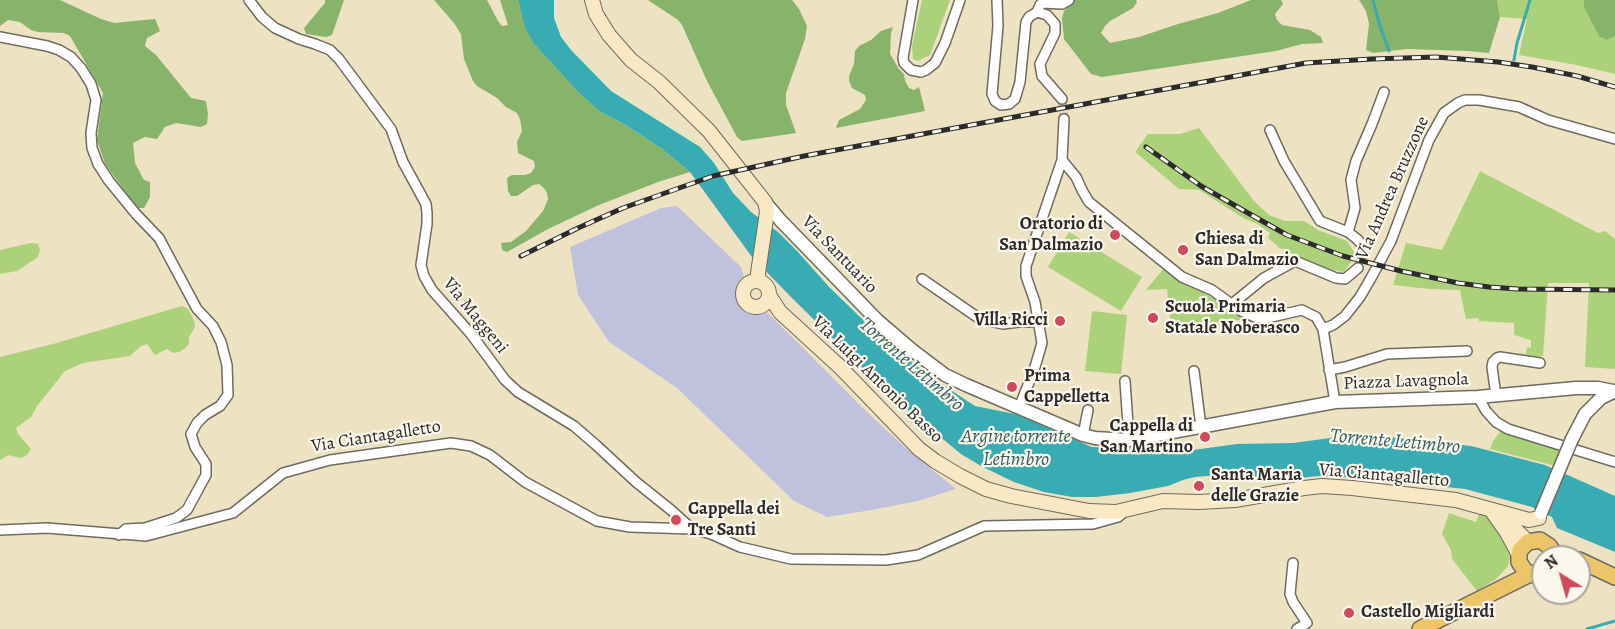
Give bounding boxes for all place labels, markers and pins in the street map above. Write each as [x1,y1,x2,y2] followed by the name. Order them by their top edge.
[999,214,1103,256] place label: Oratorio di San Dalmazio
[1108,228,1122,242] marker: Oratorio di San Dalmazio
[1195,229,1299,272] place label: Chiesa di San Dalmazio
[1176,243,1190,257] marker: Chiesa di San Dalmazio
[1165,297,1300,340] place label: Scuola Primaria Statale Noberasco
[974,310,1048,332] place label: Villa Ricci
[1146,311,1160,325] marker: Scuola Primaria Statale Noberasco
[1053,314,1067,328] marker: Villa Ricci
[1024,366,1110,409] place label: Prima Cappelletta
[1005,380,1019,394] marker: Prima Cappelletta
[1100,416,1193,458] place label: Cappella di San Martino
[1198,430,1212,444] marker: Cappella di San Martino
[1211,465,1302,508] place label: Santa Maria delle Grazie
[1192,479,1206,493] marker: Santa Maria delle Grazie
[688,499,780,542] place label: Cappella dei Tre Santi
[669,513,683,527] marker: Cappella dei Tre Santi
[1361,602,1495,624] place label: Castello Migliardi
[1342,606,1356,620] marker: Castello Migliardi

